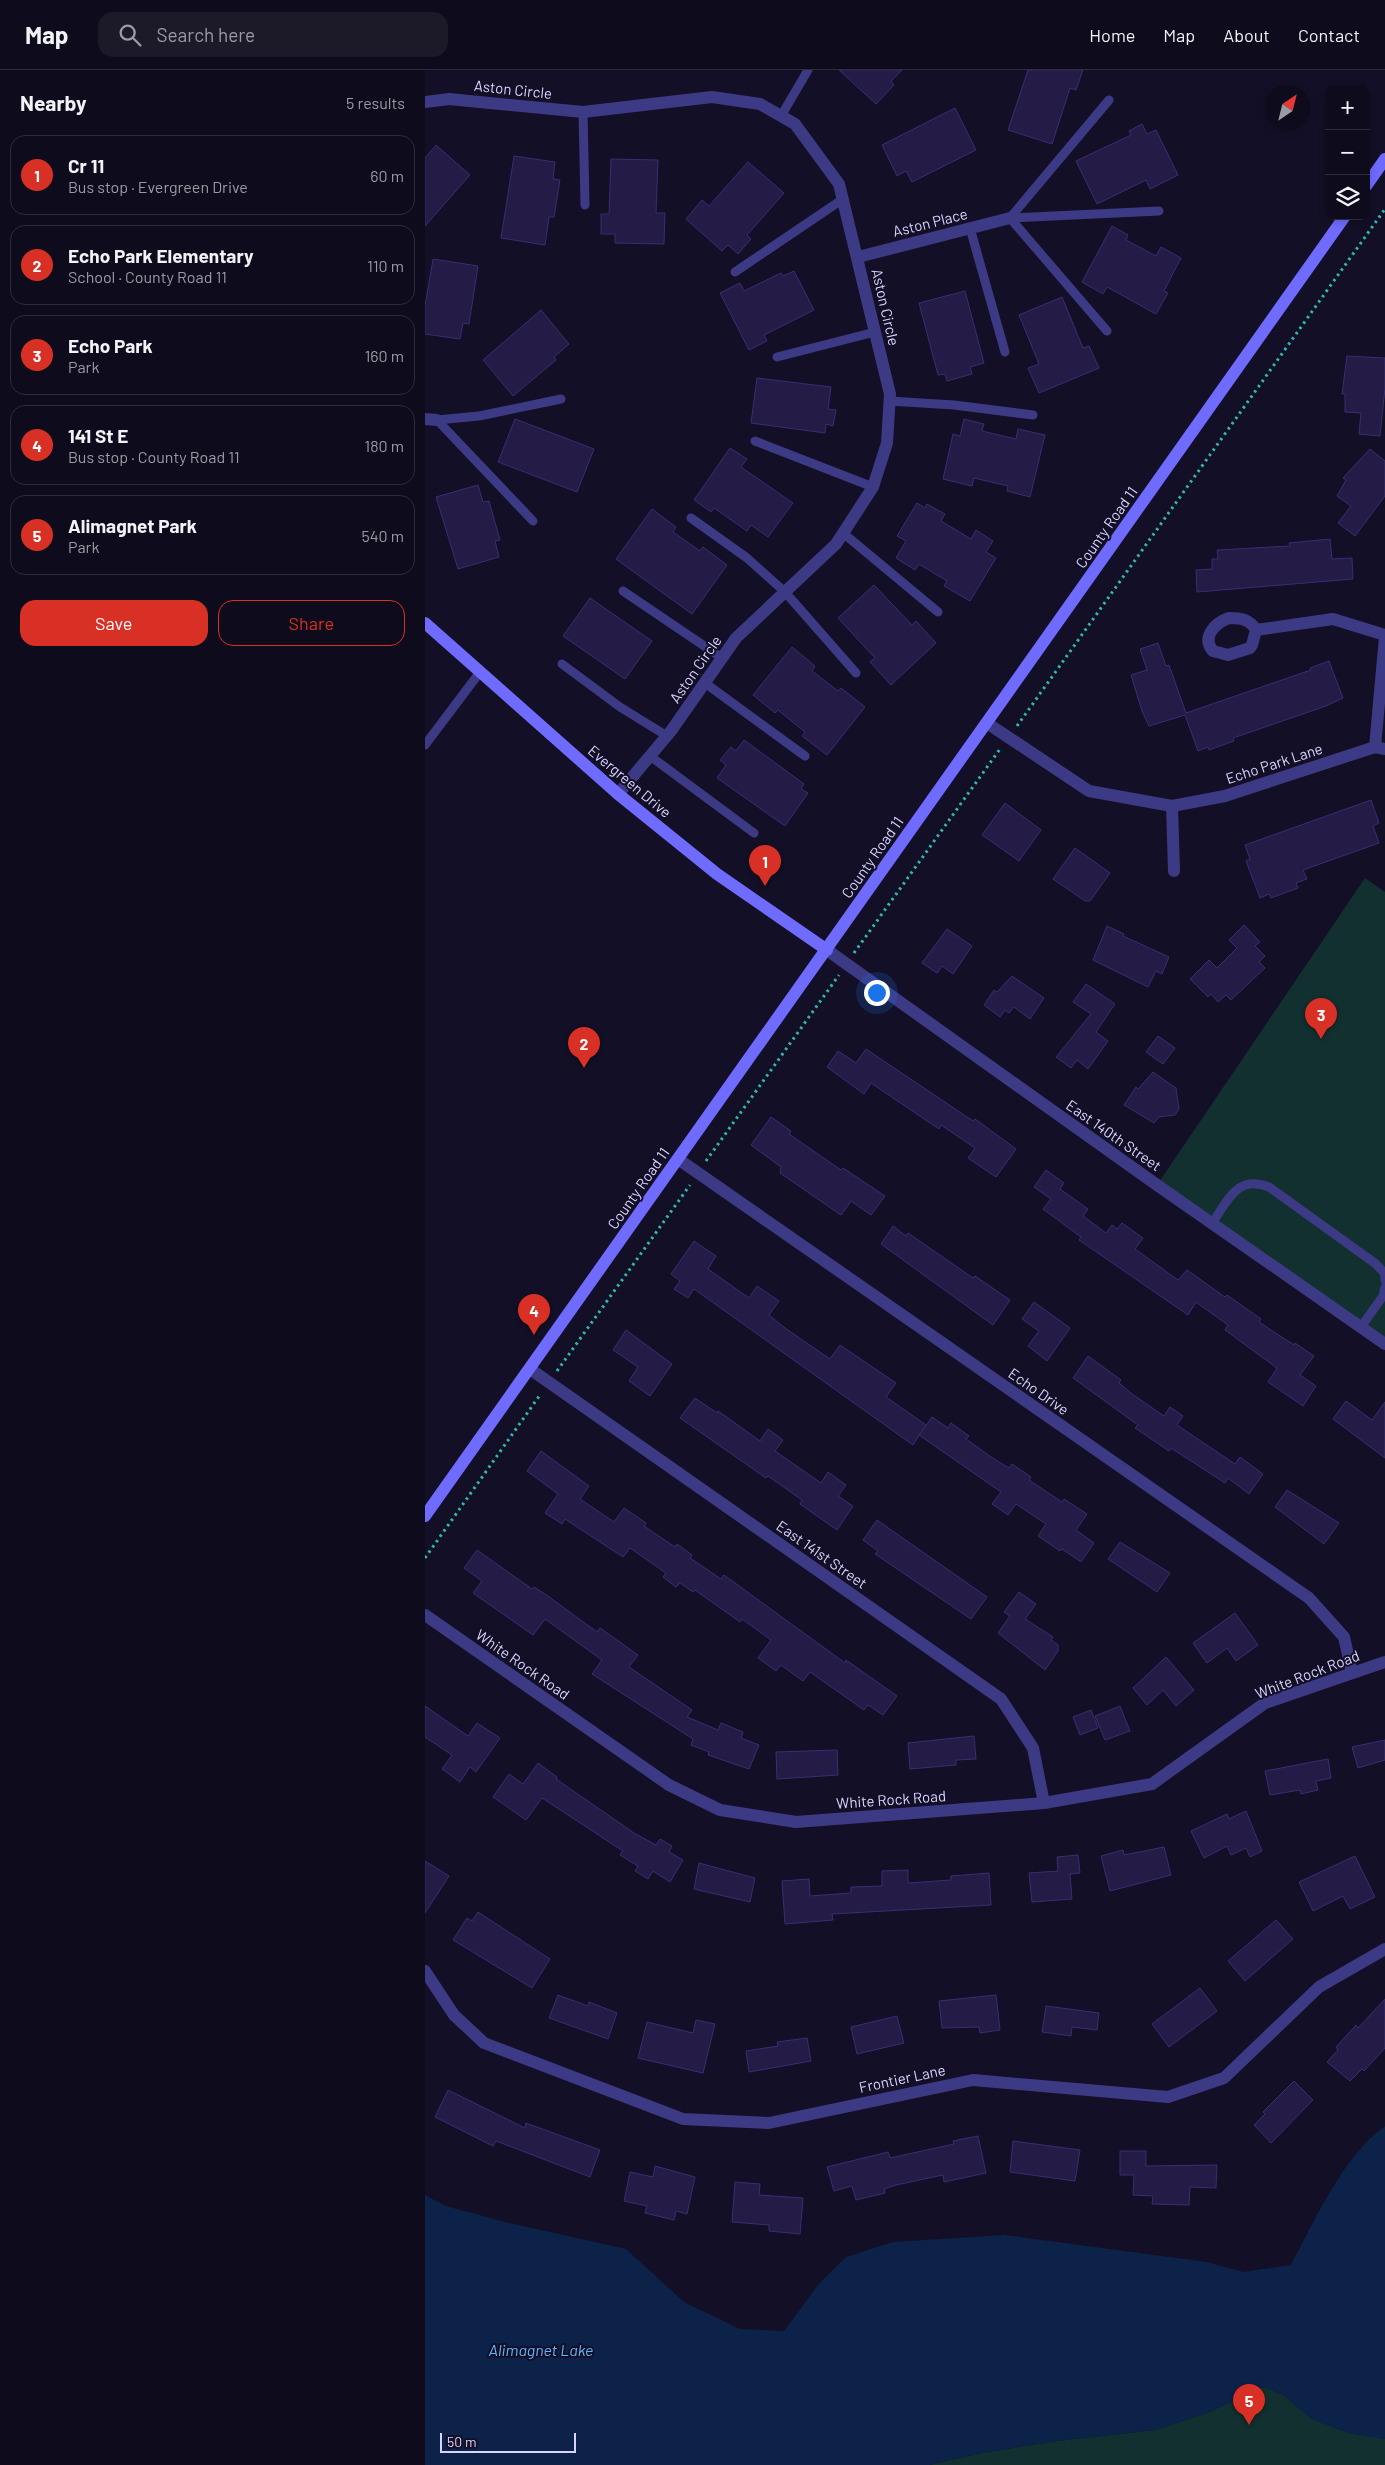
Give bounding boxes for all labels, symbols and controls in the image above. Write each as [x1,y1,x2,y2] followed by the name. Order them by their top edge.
[98,12,448,57] search box
[25,20,68,49] text: Map
[116,21,144,49] icon: search
[156,23,255,46] text: Search here
[1089,24,1135,46] text: Home
[1163,24,1195,46] text: Map
[1223,24,1270,46] text: About
[1298,24,1360,46] text: Contact
[473,76,553,102] street label: Aston Circle
[1265,85,1310,130] north arrow
[1325,85,1370,220] map controls
[1325,85,1370,130] button: +
[20,90,86,115] text: Nearby
[346,93,405,112] text: 5 results
[1325,130,1370,175] button: −
[68,154,104,177] text: Cr 11
[34,166,40,185] text: 1
[370,166,404,185] text: 60 m
[1325,175,1370,220] button: layers
[68,177,248,196] text: Bus stop · Evergreen Drive
[891,204,969,240] street label: Aston Place
[68,244,253,267] text: Echo Park Elementary
[33,256,41,275] text: 2
[367,256,404,275] text: 110 m
[68,267,227,286] text: School · County Road 11
[868,267,904,347] street label: Aston Circle
[68,334,153,357] text: Echo Park
[33,346,41,365] text: 3
[365,346,404,365] text: 160 m
[68,357,99,376] text: Park
[68,424,128,447] text: 141 St E
[32,436,42,455] text: 4
[365,436,404,455] text: 180 m
[68,447,240,466] text: Bus stop · County Road 11
[1071,483,1141,571] street label: County Road 11
[68,514,197,537] text: Alimagnet Park
[33,526,41,545] text: 5
[361,526,404,545] text: 540 m
[68,537,99,556] text: Park
[20,600,208,646] button: Save
[218,600,405,646] button: Share
[665,632,725,706] street label: Aston Circle
[1223,739,1325,787] street label: Echo Park Lane
[585,741,675,821] street label: Evergreen Drive
[837,813,907,901] street label: County Road 11
[749,845,781,886] pin: 1
[864,980,890,1006] your location
[1305,998,1337,1039] pin: 3
[568,1027,600,1068] pin: 2
[1063,1096,1165,1174] street label: East 140th Street
[603,1144,673,1232] street label: County Road 11
[518,1294,550,1335] pin: 4
[1005,1364,1073,1418] street label: Echo Drive
[773,1516,871,1592] street label: East 141st Street
[473,1625,573,1703] street label: White Rock Road
[1252,1646,1362,1702] street label: White Rock Road
[835,1786,947,1812] street label: White Rock Road
[857,2060,947,2096] street label: Frontier Lane
[489,2340,593,2359] water label: Alimagnet Lake
[1233,2384,1265,2425] pin: 5
[440,2430,576,2453] scale bar
[447,2433,476,2450] text: 50 m

